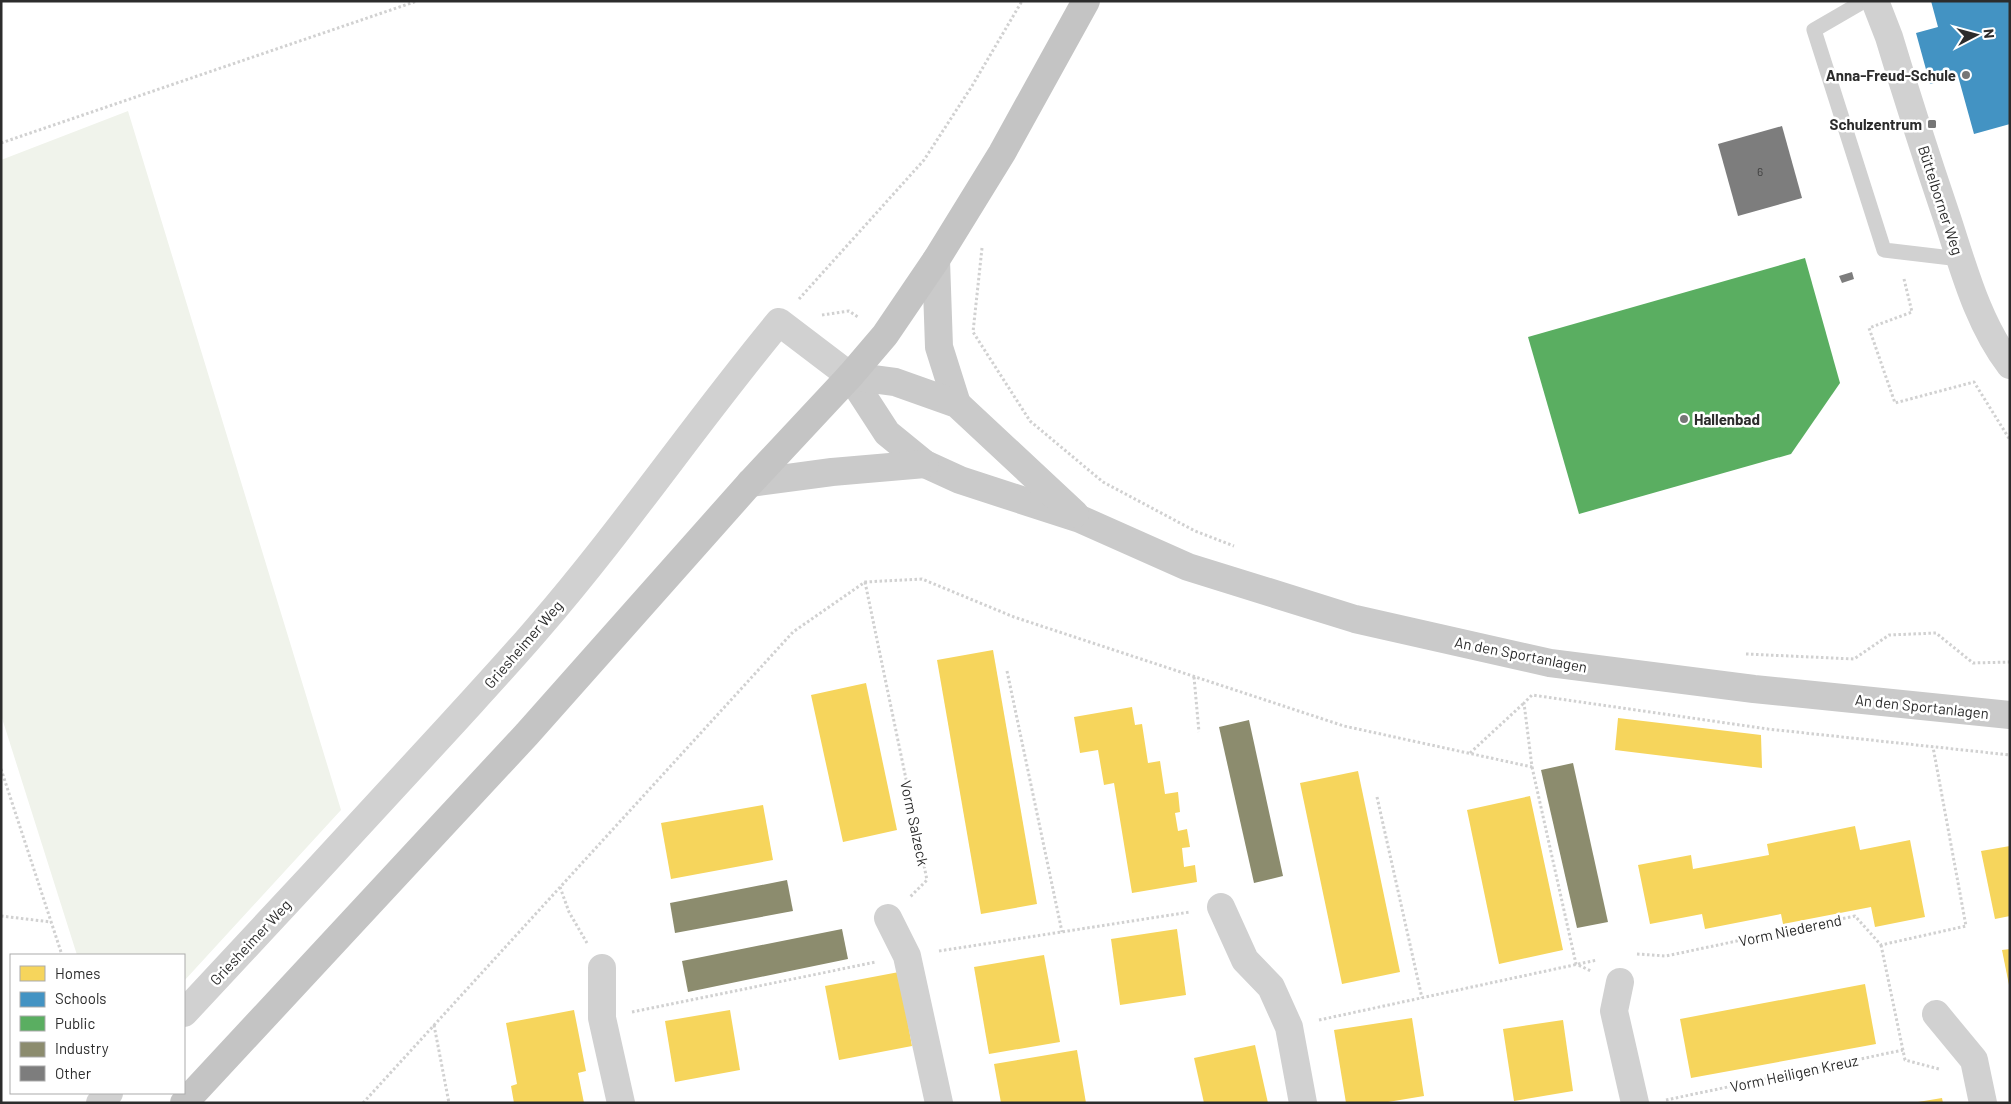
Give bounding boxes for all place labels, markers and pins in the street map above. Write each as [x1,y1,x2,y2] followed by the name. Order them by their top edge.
[1826,66,1956,84] place label: Anna-Freud-Schule
[1960,69,1972,81] marker: Anna-Freud-Schule
[1830,115,1922,133] place label: Schulzentrum
[1926,118,1938,130] marker: Schulzentrum
[1694,410,1760,428] place label: Hallenbad
[1678,413,1690,425] marker: Hallenbad

